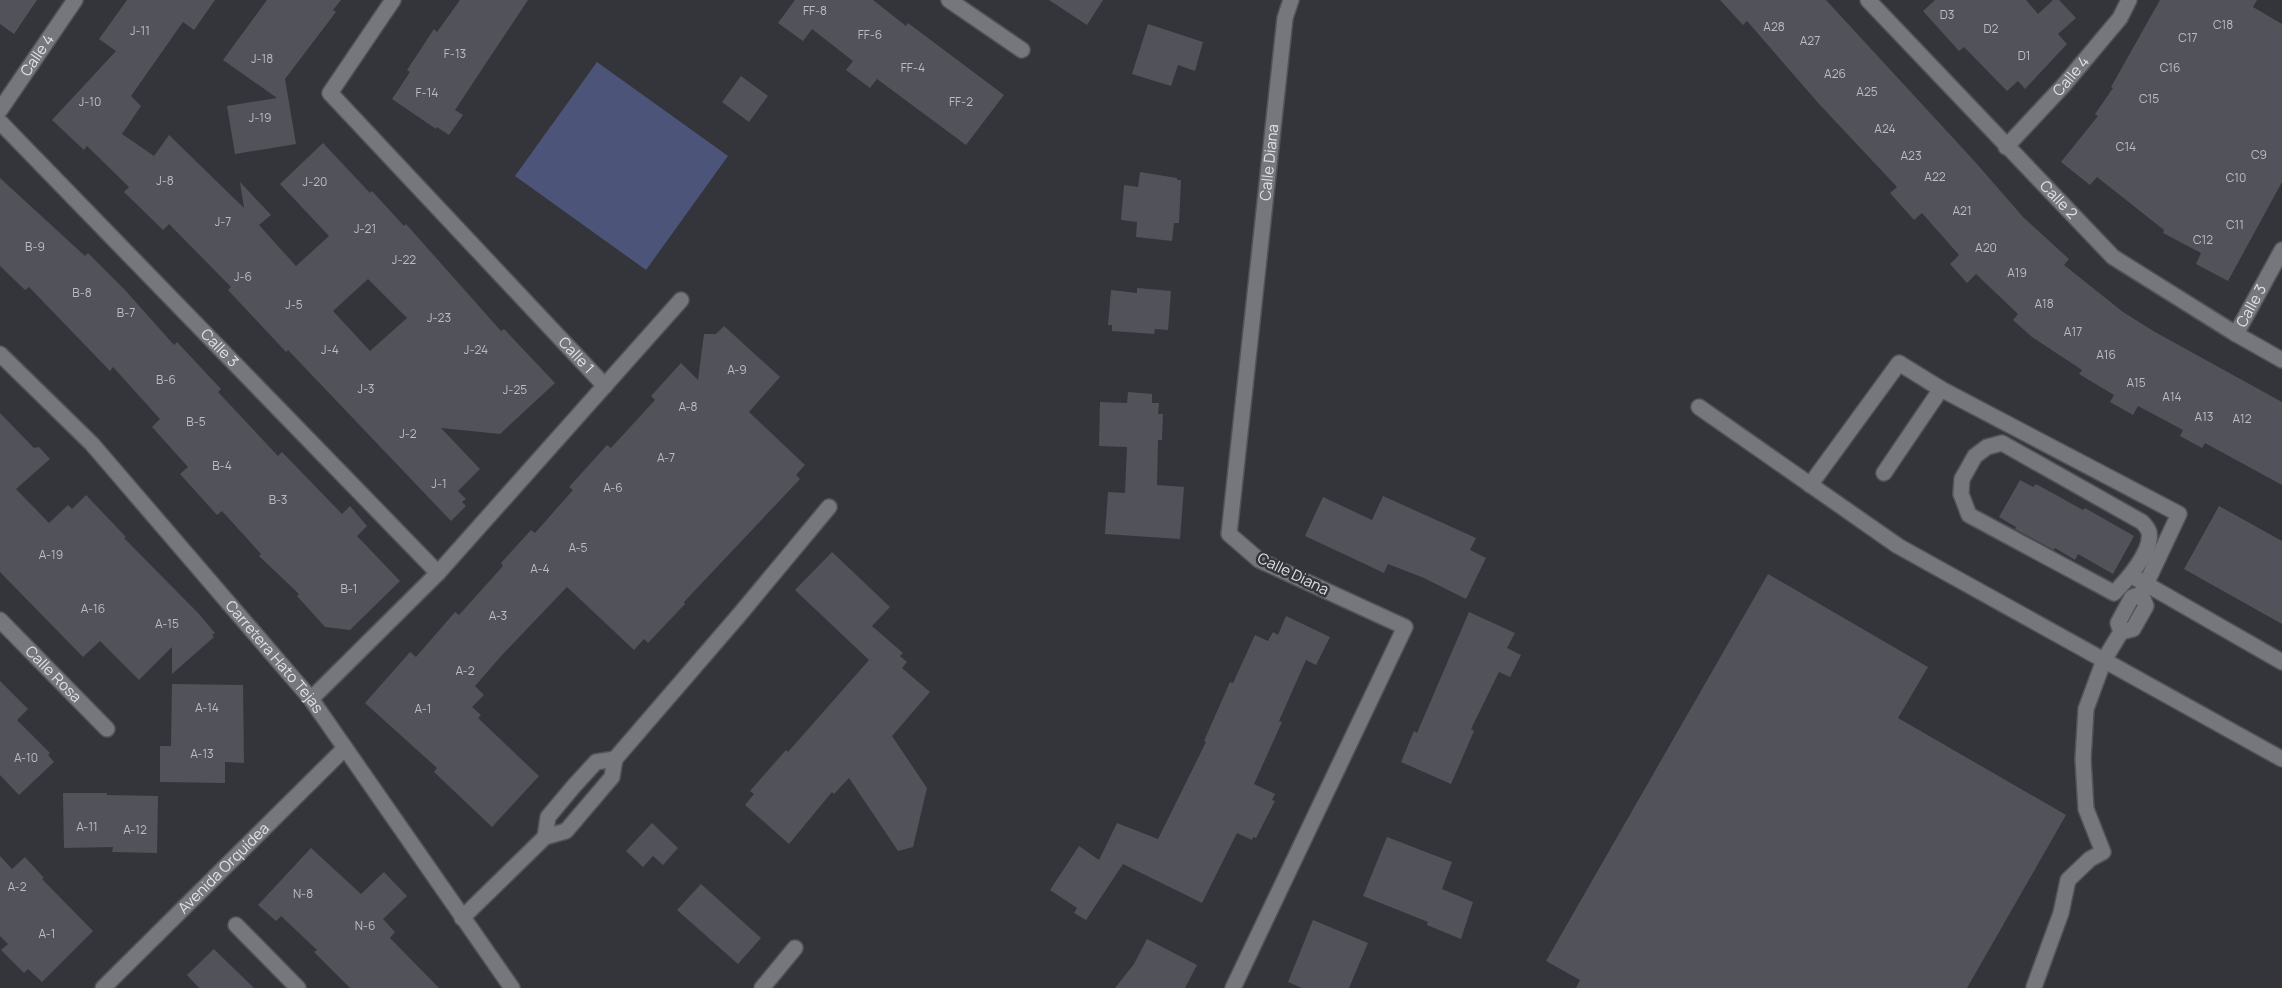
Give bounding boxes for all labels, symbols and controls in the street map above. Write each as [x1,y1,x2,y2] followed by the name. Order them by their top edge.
[803,2,827,19] house number: FF-8
[1940,6,1954,23] house number: D3
[2213,16,2233,33] house number: C18
[1763,18,1785,35] house number: A28
[1984,20,1999,37] house number: D2
[130,22,150,39] house number: J-11
[858,26,882,43] house number: FF-6
[2178,29,2198,46] house number: C17
[15,30,59,80] street label: Calle 4
[1800,32,1820,49] house number: A27
[444,45,466,62] house number: F-13
[2018,47,2030,64] house number: D1
[251,50,273,67] house number: J-18
[2048,51,2094,101] street label: Calle 4
[901,59,925,76] house number: FF-4
[2160,59,2180,76] house number: C16
[1824,65,1846,82] house number: A26
[1856,83,1878,100] house number: A25
[416,84,438,101] house number: F-14
[2139,90,2159,107] house number: C15
[79,93,101,110] house number: J-10
[949,93,973,110] house number: FF-2
[249,109,271,126] house number: J-19
[1874,120,1896,137] house number: A24
[1254,123,1283,202] street label: Calle Diana
[2116,138,2136,155] house number: C14
[2251,146,2267,163] house number: C9
[1900,147,1922,164] house number: A23
[1924,168,1946,185] house number: A22
[2226,169,2246,186] house number: C10
[156,172,174,189] house number: J-8
[303,173,327,190] house number: J-20
[2035,175,2082,223] street label: Calle 2
[1952,202,1972,219] house number: A21
[215,213,231,230] house number: J-7
[2226,216,2244,233] house number: C11
[354,220,376,237] house number: J-21
[2193,231,2213,248] house number: C12
[25,238,45,255] house number: B-9
[1975,239,1997,256] house number: A20
[392,251,416,268] house number: J-22
[2007,264,2027,281] house number: A19
[234,268,252,285] house number: J-6
[2231,280,2271,331] street label: Calle 3
[72,284,92,301] house number: B-8
[2034,295,2054,312] house number: A18
[285,296,303,313] house number: J-5
[117,304,135,321] house number: B-7
[427,309,451,326] house number: J-23
[2064,323,2082,340] house number: A17
[196,324,243,372] street label: Calle 3
[554,332,599,378] street label: Calle 1
[321,341,339,358] house number: J-4
[464,341,488,358] house number: J-24
[2096,346,2116,363] house number: A16
[727,361,747,378] house number: A-9
[156,371,176,388] house number: B-6
[2126,374,2146,391] house number: A15
[358,380,374,397] house number: J-3
[503,381,527,398] house number: J-25
[2162,388,2182,405] house number: A14
[678,398,698,415] house number: A-8
[2195,408,2213,425] house number: A13
[2232,410,2252,427] house number: A12
[186,413,206,430] house number: B-5
[399,425,417,442] house number: J-2
[657,449,675,466] house number: A-7
[212,457,232,474] house number: B-4
[431,475,447,492] house number: J-1
[603,479,623,496] house number: A-6
[269,491,287,508] house number: B-3
[568,539,588,556] house number: A-5
[39,546,63,563] house number: A-19
[1254,547,1332,600] street label: Calle Diana
[530,560,550,577] house number: A-4
[340,580,358,597] house number: B-1
[221,596,329,717] street label: Carretera Hato Tejas
[81,600,105,617] house number: A-16
[489,607,507,624] house number: A-3
[155,615,179,632] house number: A-15
[21,641,86,707] street label: Calle Rosa
[455,662,475,679] house number: A-2
[195,699,219,716] house number: A-14
[415,700,431,717] house number: A-1
[190,745,214,762] house number: A-13
[14,749,38,766] house number: A-10
[76,818,98,835] house number: A-11
[173,818,274,918] street label: Avenida Orquídea
[123,821,147,838] house number: A-12
[7,878,27,895] house number: A-2
[293,885,313,902] house number: N-8
[355,917,375,934] house number: N-6
[39,925,55,942] house number: A-1

